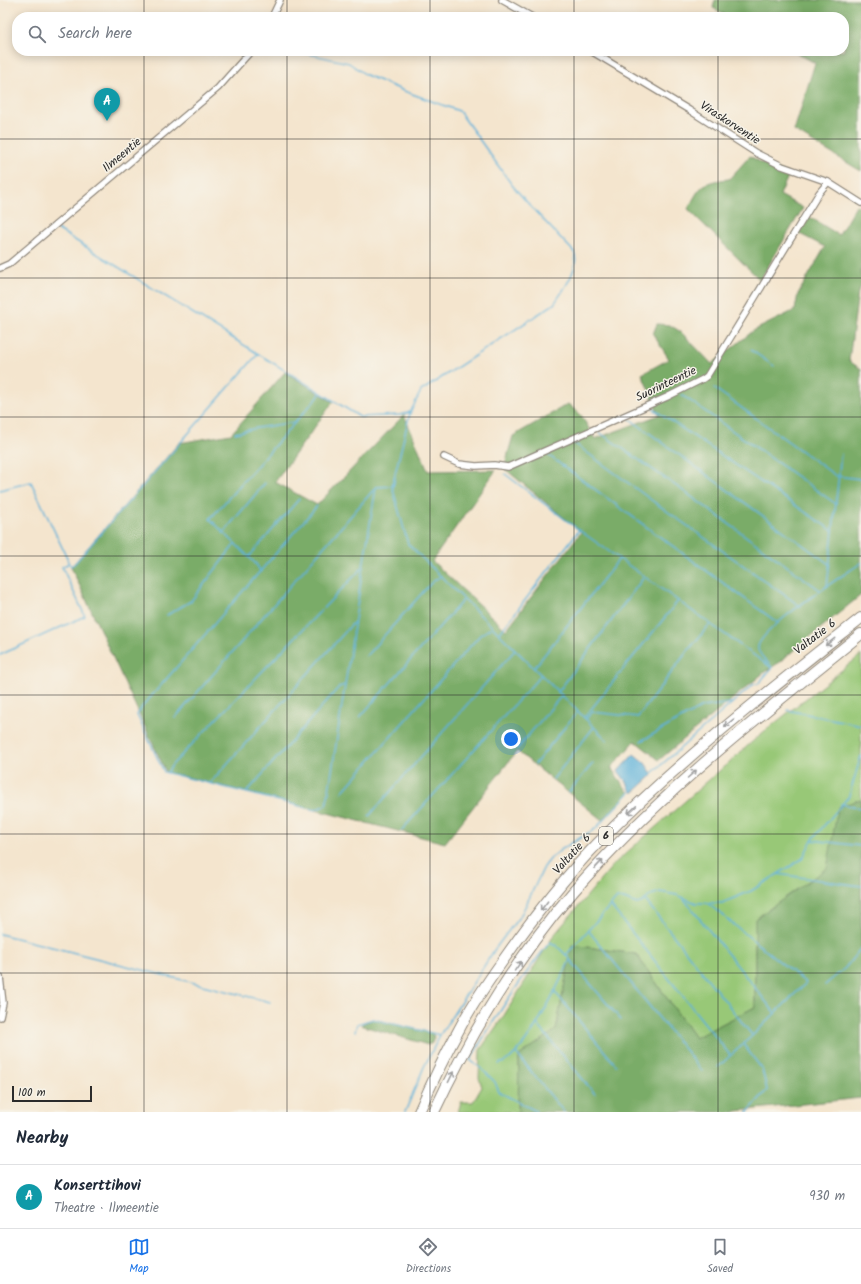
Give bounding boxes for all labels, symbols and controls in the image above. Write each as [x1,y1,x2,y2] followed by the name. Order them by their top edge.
[12,12,849,56] search box
[58,22,132,46] text: Search here
[26,23,48,45] icon: search
[94,88,120,121] pin: A
[696,96,765,150] street label: Viraskorventie
[98,132,146,177] street label: Ilmeentie
[632,361,700,407] street label: Suorinteentie
[790,614,840,660] street label: Valtatie 6
[825,638,836,647] one-way arrow
[723,719,734,728] one-way arrow
[501,729,521,749] your location
[687,769,697,778] one-way arrow
[627,805,637,815] one-way arrow
[599,827,613,845] road number: 6
[548,829,596,879] street label: Valtatie 6
[594,859,604,869] one-way arrow
[540,900,548,911] one-way arrow
[514,960,522,971] one-way arrow
[448,1071,455,1083] one-way arrow
[12,1084,92,1103] scale bar
[18,1084,46,1102] text: 100 m
[16,1125,68,1152] text: Nearby
[54,1174,141,1198] text: Konserttihovi
[25,1186,33,1207] text: A
[809,1186,845,1207] text: 930 m
[54,1198,159,1219] text: Theatre · Ilmeentie
[128,1236,150,1278] tab: Map
[406,1236,451,1278] tab: Directions
[707,1236,733,1278] tab: Saved

